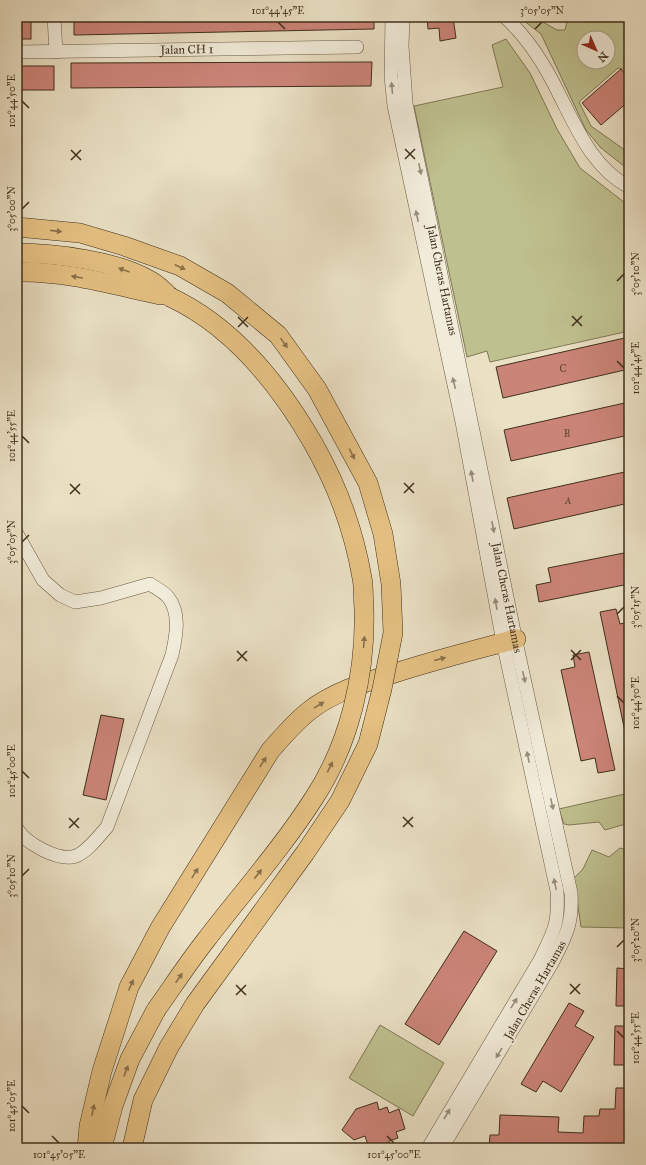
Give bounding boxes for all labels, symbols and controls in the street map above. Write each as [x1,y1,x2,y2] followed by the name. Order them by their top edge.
[252,5,304,17] text: 101°44'45"E
[520,5,565,17] text: 3°05'05"N
[576,30,616,70] north arrow
[158,42,214,58] street label: Jalan CH 1
[594,49,611,65] text: N
[6,74,18,128] text: 101°44'50"E
[389,82,395,94] one-way arrow
[417,163,423,175] one-way arrow
[6,186,18,232] text: 3°05'00"N
[413,209,419,222] one-way arrow
[423,222,460,337] street label: Jalan Cheras Hartamas
[50,228,62,234] one-way arrow
[630,252,642,296] text: 3°05'10"N
[174,264,186,270] one-way arrow
[118,267,130,273] one-way arrow
[71,274,83,280] one-way arrow
[280,338,288,349] one-way arrow
[630,342,642,394] text: 101°44'45"E
[560,363,567,375] house number: C
[450,377,456,390] one-way arrow
[6,410,18,462] text: 101°44'55"E
[564,428,570,440] house number: B
[349,448,356,459] one-way arrow
[469,470,475,482] one-way arrow
[564,495,572,507] house number: A
[6,519,18,564] text: 3°05'05"N
[491,521,497,533] one-way arrow
[488,539,525,654] street label: Jalan Cheras Hartamas
[630,585,642,628] text: 3°05'15"N
[493,598,499,610] one-way arrow
[361,636,367,649] one-way arrow
[434,656,446,662] one-way arrow
[521,671,527,683] one-way arrow
[630,676,642,730] text: 101°44'50"E
[314,701,324,709] one-way arrow
[6,744,18,798] text: 101°45'00"E
[525,751,531,763] one-way arrow
[259,757,267,767] one-way arrow
[327,761,334,773] one-way arrow
[549,798,555,810] one-way arrow
[6,854,18,898] text: 3°05'10"N
[192,867,199,879] one-way arrow
[253,869,262,880] one-way arrow
[552,878,558,890] one-way arrow
[630,917,642,962] text: 3°05'20"N
[500,938,570,1044] street label: Jalan Cheras Hartamas
[175,972,183,983] one-way arrow
[128,979,134,991] one-way arrow
[510,998,518,1008] one-way arrow
[630,1012,642,1064] text: 101°44'55"E
[495,1047,502,1059] one-way arrow
[123,1064,129,1076] one-way arrow
[6,1080,18,1132] text: 101°45'05"E
[91,1103,97,1116] one-way arrow
[444,1108,451,1120] one-way arrow
[33,1149,85,1161] text: 101°45'05"E
[367,1149,421,1161] text: 101°45'00"E

